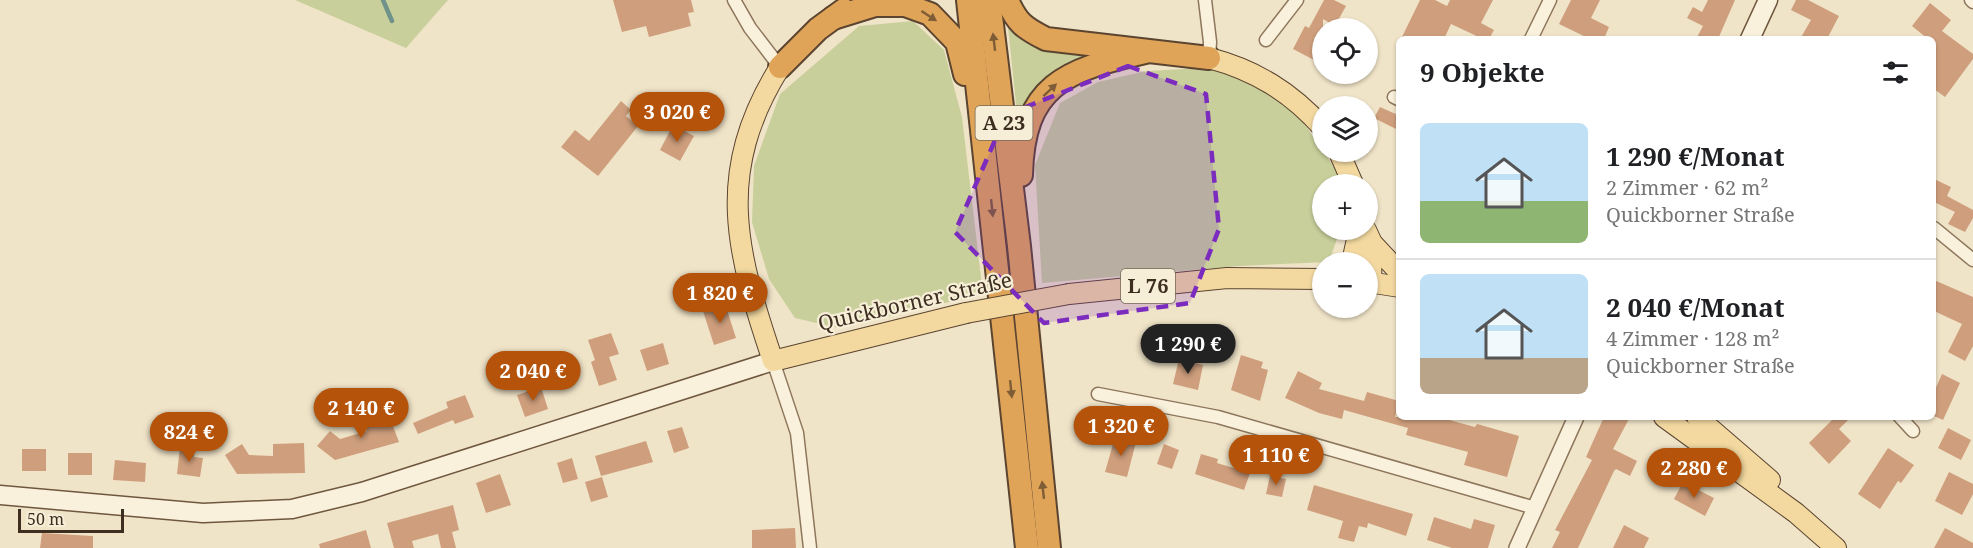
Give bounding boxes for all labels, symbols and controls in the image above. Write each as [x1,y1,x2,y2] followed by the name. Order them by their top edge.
[920,10,937,21] one-way arrow
[1312,18,1378,318] map controls
[1312,18,1378,84] button: locate
[989,32,999,51] one-way arrow
[1420,54,1545,90] text: 9 Objekte
[1879,56,1912,89] icon: filters
[1042,84,1057,97] one-way arrow
[622,92,732,143] pin: 3 020 €
[1312,96,1378,162] button: layers
[644,98,710,125] text: 3 020 €
[976,106,1032,140] road number: A 23
[1606,138,1785,174] text: 1 290 €/Monat
[1468,147,1540,219] icon: home
[1312,174,1378,240] button: +
[1606,174,1768,201] text: 2 Zimmer · 62 m²
[987,198,997,217] one-way arrow
[1606,201,1795,228] text: Quickborner Straße
[1312,252,1378,318] button: −
[815,265,1014,337] street label: Quickborner Straße
[1121,269,1175,303] road number: L 76
[665,273,775,324] pin: 1 820 €
[687,279,753,306] text: 1 820 €
[1606,289,1785,325] text: 2 040 €/Monat
[1468,298,1540,370] icon: home
[1133,324,1243,375] pin: 1 290 €
[1606,325,1780,352] text: 4 Zimmer · 128 m²
[1155,330,1221,357] text: 1 290 €
[478,351,588,402] pin: 2 040 €
[1606,352,1795,379] text: Quickborner Straße
[500,357,566,384] text: 2 040 €
[1006,379,1016,398] one-way arrow
[306,388,416,439] pin: 2 140 €
[328,394,394,421] text: 2 140 €
[1066,406,1176,457] pin: 1 320 €
[147,412,231,463] pin: 824 €
[1088,412,1154,439] text: 1 320 €
[164,418,214,445] text: 824 €
[1221,435,1331,486] pin: 1 110 €
[1243,441,1309,468] text: 1 110 €
[1639,448,1749,499] pin: 2 280 €
[1661,454,1727,481] text: 2 280 €
[1038,480,1048,499] one-way arrow
[18,506,124,534] scale bar
[27,508,64,530] text: 50 m

